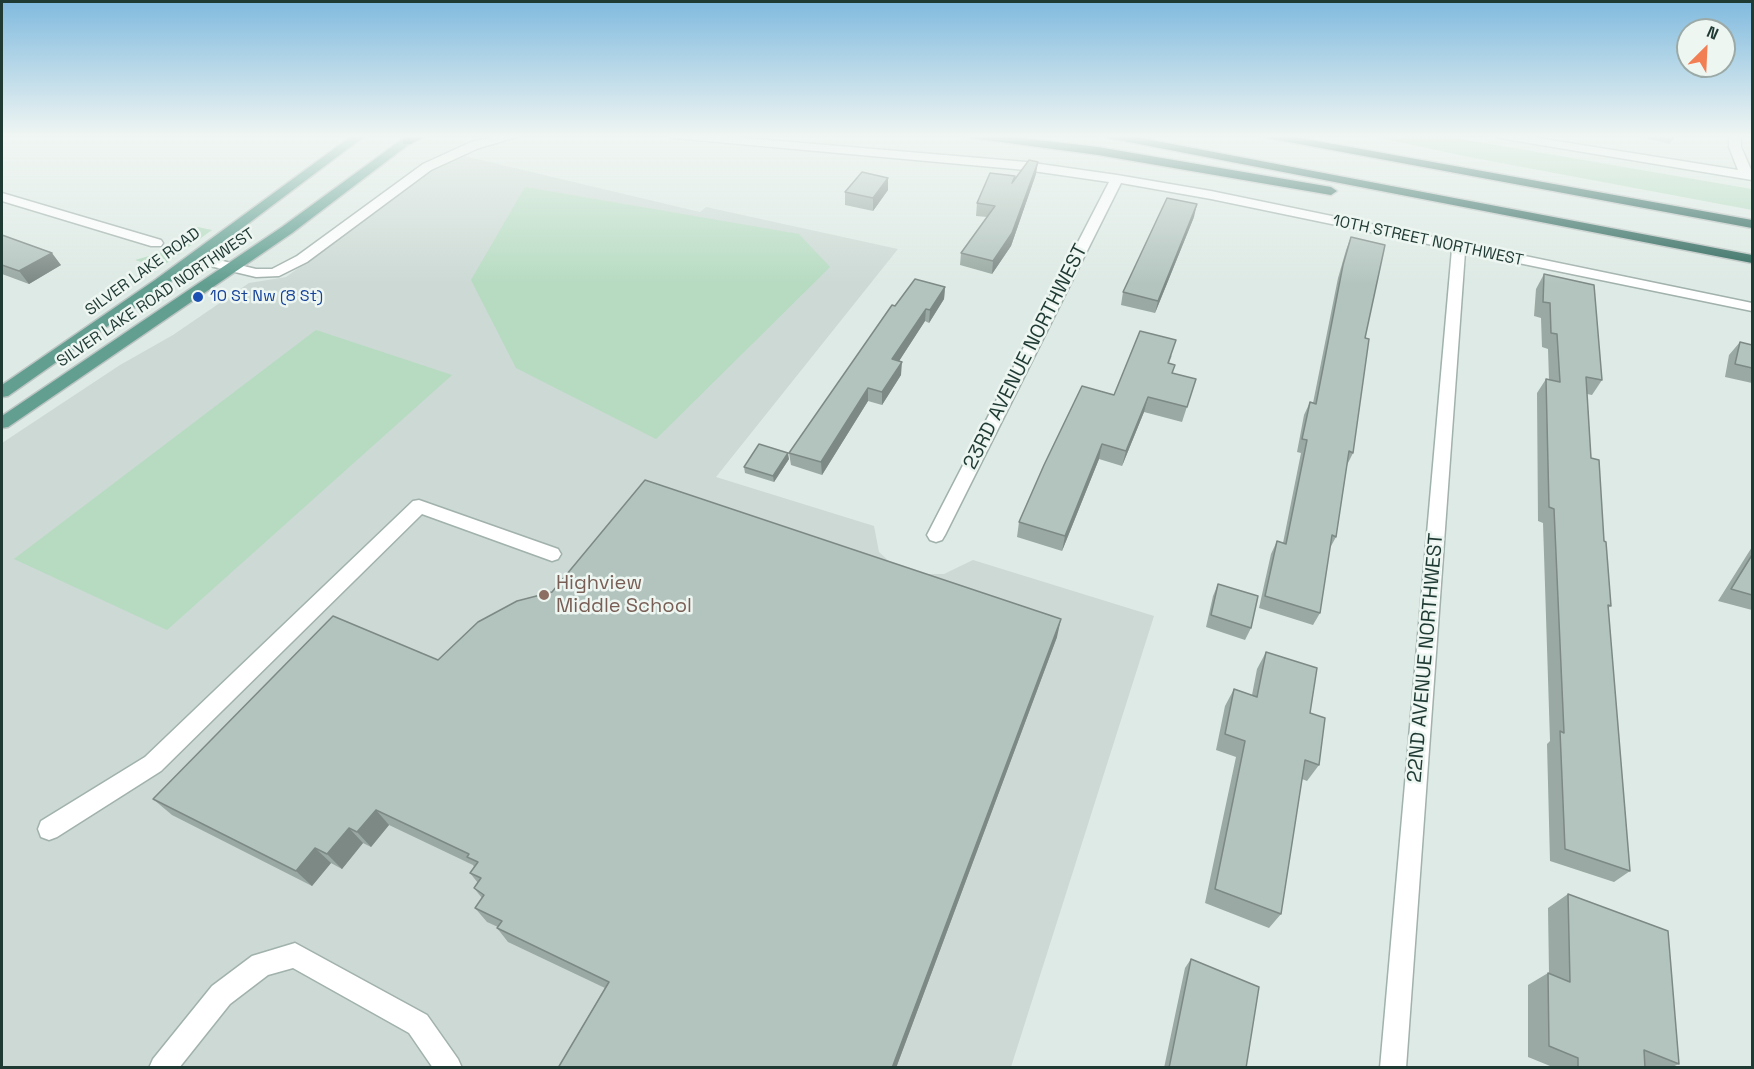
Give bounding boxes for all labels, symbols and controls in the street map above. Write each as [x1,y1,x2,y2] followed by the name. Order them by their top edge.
[1676,18,1736,78] north arrow
[1704,21,1722,45] text: N
[1331,211,1525,271] street label: 10TH STREET NORTHWEST
[82,224,204,320] street label: SILVER LAKE ROAD
[53,225,259,371] street label: SILVER LAKE ROAD NORTHWEST
[959,240,1093,474] street label: 23RD AVENUE NORTHWEST
[210,287,323,307] place label: 10 St Nw (8 St)
[191,290,205,304] marker: 10 St Nw (8 St)
[1403,532,1449,784] street label: 22ND AVENUE NORTHWEST
[556,572,692,619] place label: Highview Middle School
[537,588,551,602] marker: Highview Middle School

